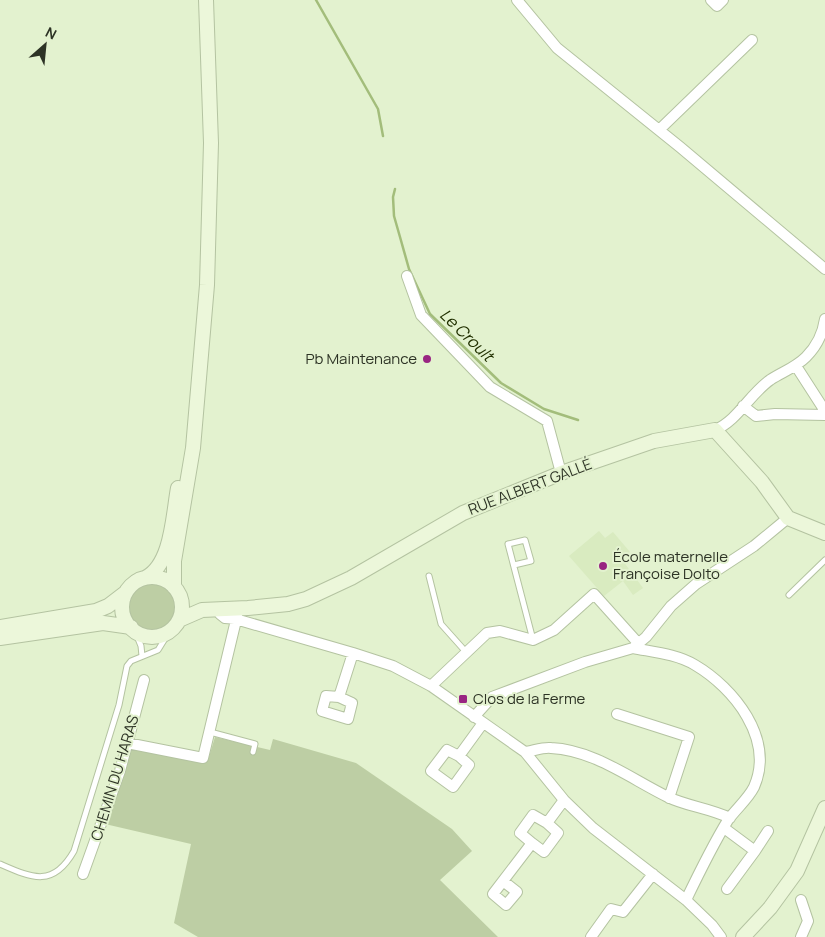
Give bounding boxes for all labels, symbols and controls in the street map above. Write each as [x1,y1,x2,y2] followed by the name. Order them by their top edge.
[20,20,70,70] north arrow
[42,22,60,44] text: N
[435,304,500,367] water label: Le Croult
[306,348,417,369] place label: Pb Maintenance
[421,353,433,365] marker: Pb Maintenance
[465,453,595,520] street label: RUE ALBERT GALLÉ
[613,546,728,584] place label: École maternelle Françoise Dolto
[597,560,609,572] marker: École maternelle Françoise Dolto
[473,688,586,709] place label: Clos de la Ferme
[457,693,469,705] marker: Clos de la Ferme
[85,713,144,843] street label: CHEMIN DU HARAS

